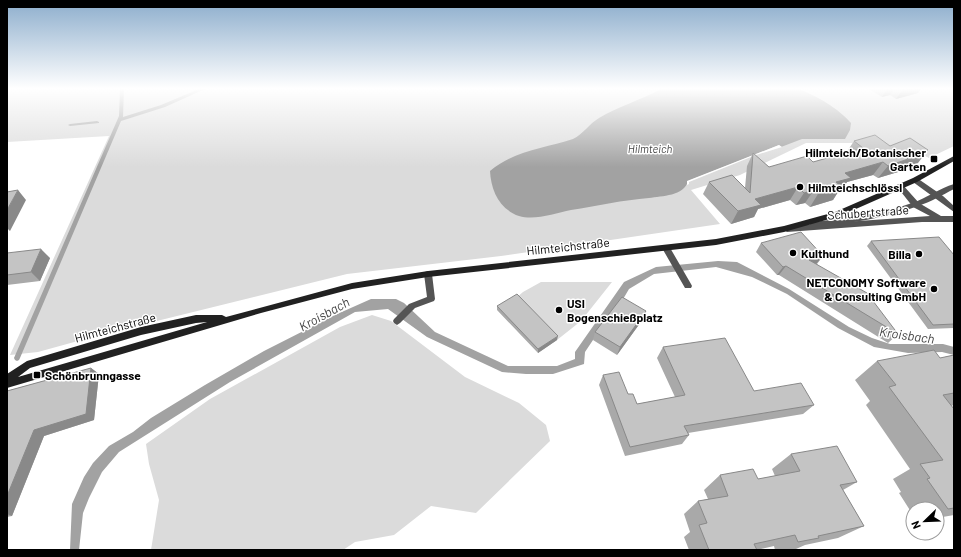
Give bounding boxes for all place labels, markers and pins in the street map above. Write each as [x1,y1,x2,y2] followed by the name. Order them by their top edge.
[805,145,926,173] place label: Hilmteich/Botanischer Garten
[929,154,939,164] marker: Hilmteich/Botanischer Garten
[808,180,902,194] place label: Hilmteichschlössl
[795,182,805,192] marker: Hilmteichschlössl
[801,246,849,260] place label: Kulthund
[888,247,911,261] place label: Billa
[788,248,798,258] marker: Kulthund
[914,249,924,259] marker: Billa
[807,275,926,303] place label: NETCONOMY Software & Consulting GmbH
[929,284,939,294] marker: NETCONOMY Software & Consulting GmbH
[567,296,663,324] place label: USI Bogenschießplatz
[554,305,564,315] marker: USI Bogenschießplatz
[45,368,141,382] place label: Schönbrunngasse
[32,370,42,380] marker: Schönbrunngasse

